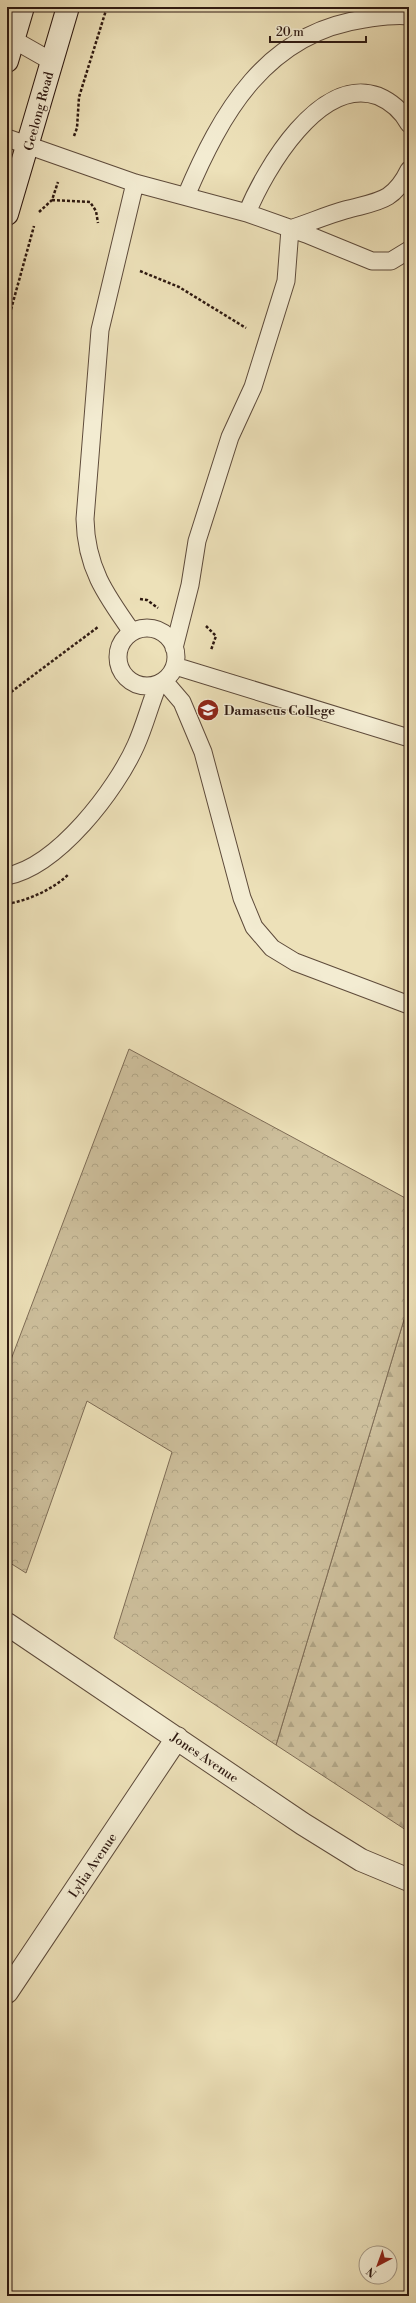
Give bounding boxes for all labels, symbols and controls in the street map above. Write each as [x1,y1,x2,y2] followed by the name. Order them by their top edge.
[270,18,366,44] scale bar
[276,25,304,40] text: 20 m
[21,69,57,153] street label: Geelong Road
[195,697,221,723] school or university icon: Damascus College
[224,703,335,719] place label: Damascus College
[167,1729,242,1787] street label: Jones Avenue
[65,1830,121,1901] street label: Lylia Avenue
[358,2245,398,2285] north arrow
[364,2263,380,2280] text: N

